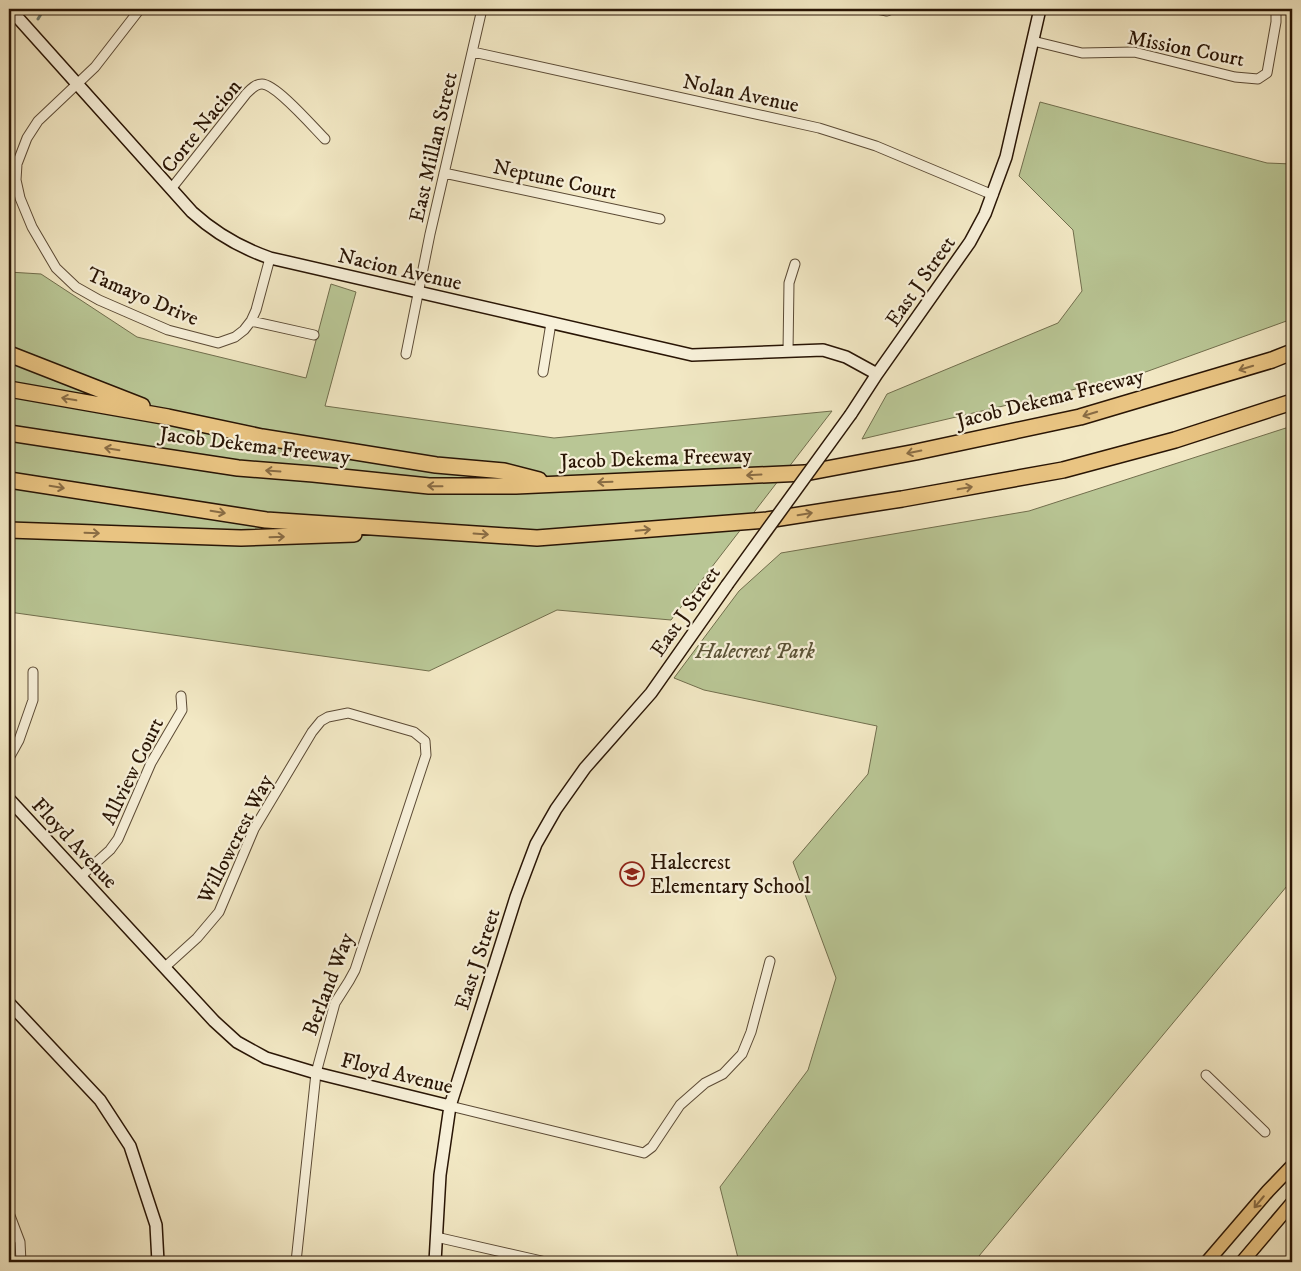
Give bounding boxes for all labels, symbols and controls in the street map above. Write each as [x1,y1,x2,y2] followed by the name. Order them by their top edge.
[1125,25,1247,73] street label: Mission Court
[404,69,464,225] street label: East Millan Street
[680,69,802,119] street label: Nolan Avenue
[156,74,247,179] street label: Corte Nacion
[491,154,619,206] street label: Neptune Court
[880,231,962,332] street label: East J Street
[335,243,465,297] street label: Nacion Avenue
[83,262,203,332] street label: Tamayo Drive
[952,363,1148,435] street label: Jacob Dekema Freeway
[1238,363,1254,373] one-way arrow
[61,394,77,404] one-way arrow
[1083,410,1099,420] one-way arrow
[156,421,353,471] street label: Jacob Dekema Freeway
[558,443,754,475] street label: Jacob Dekema Freeway
[105,444,121,454] one-way arrow
[907,448,923,457] one-way arrow
[266,466,282,475] one-way arrow
[746,471,762,480] one-way arrow
[598,477,614,487] one-way arrow
[427,481,444,491] one-way arrow
[49,483,65,493] one-way arrow
[957,483,973,492] one-way arrow
[209,507,225,517] one-way arrow
[797,509,813,519] one-way arrow
[635,525,651,534] one-way arrow
[84,529,100,538] one-way arrow
[473,530,489,539] one-way arrow
[269,532,285,542] one-way arrow
[645,561,727,662] street label: East J Street
[694,639,815,665] park label: Halecrest Park
[96,713,170,829] street label: Allview Court
[192,770,280,909] street label: Willowcrest Way
[26,793,123,895] street label: Floyd Avenue
[650,850,811,900] place label: Halecrest Elementary School
[619,861,645,887] school or university icon: Halecrest Elementary School
[449,905,507,1013] street label: East J Street
[298,929,361,1039] street label: Berland Way
[338,1047,456,1101] street label: Floyd Avenue
[1254,1195,1265,1208] one-way arrow

